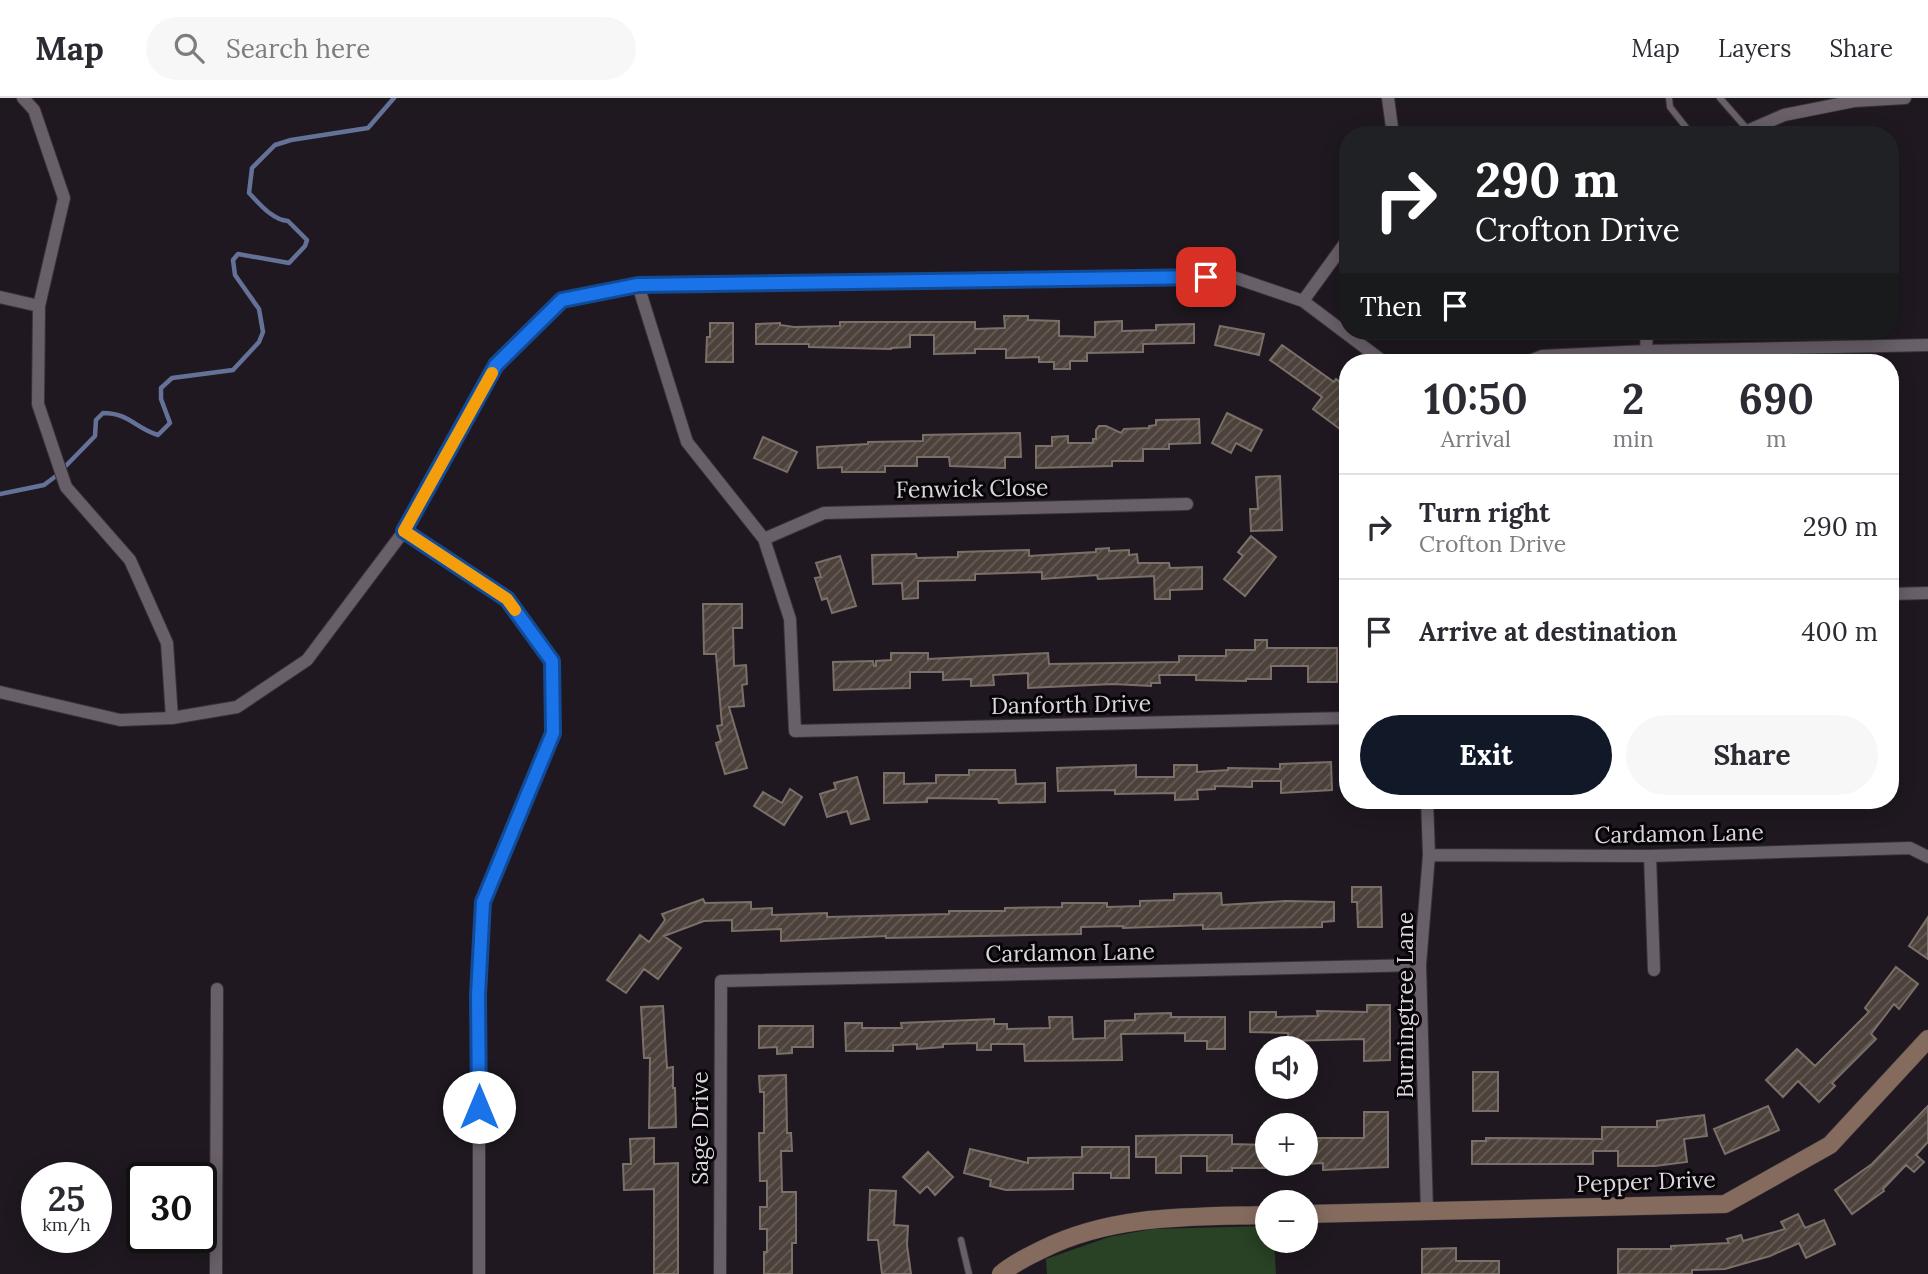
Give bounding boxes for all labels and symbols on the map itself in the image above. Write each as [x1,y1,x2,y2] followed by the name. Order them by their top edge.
[1176,247,1236,307] pin
[895,472,1049,504] street label: Fenwick Close
[991,688,1151,720] street label: Danforth Drive
[1594,817,1764,849] street label: Cardamon Lane
[1390,912,1419,1098] street label: Burningtree Lane
[985,936,1155,968] street label: Cardamon Lane
[442,1070,516,1144] position arrow
[685,1071,714,1185] street label: Sage Drive
[126,1162,217,1253] speed limit sign: 30
[1576,1164,1716,1198] street label: Pepper Drive

